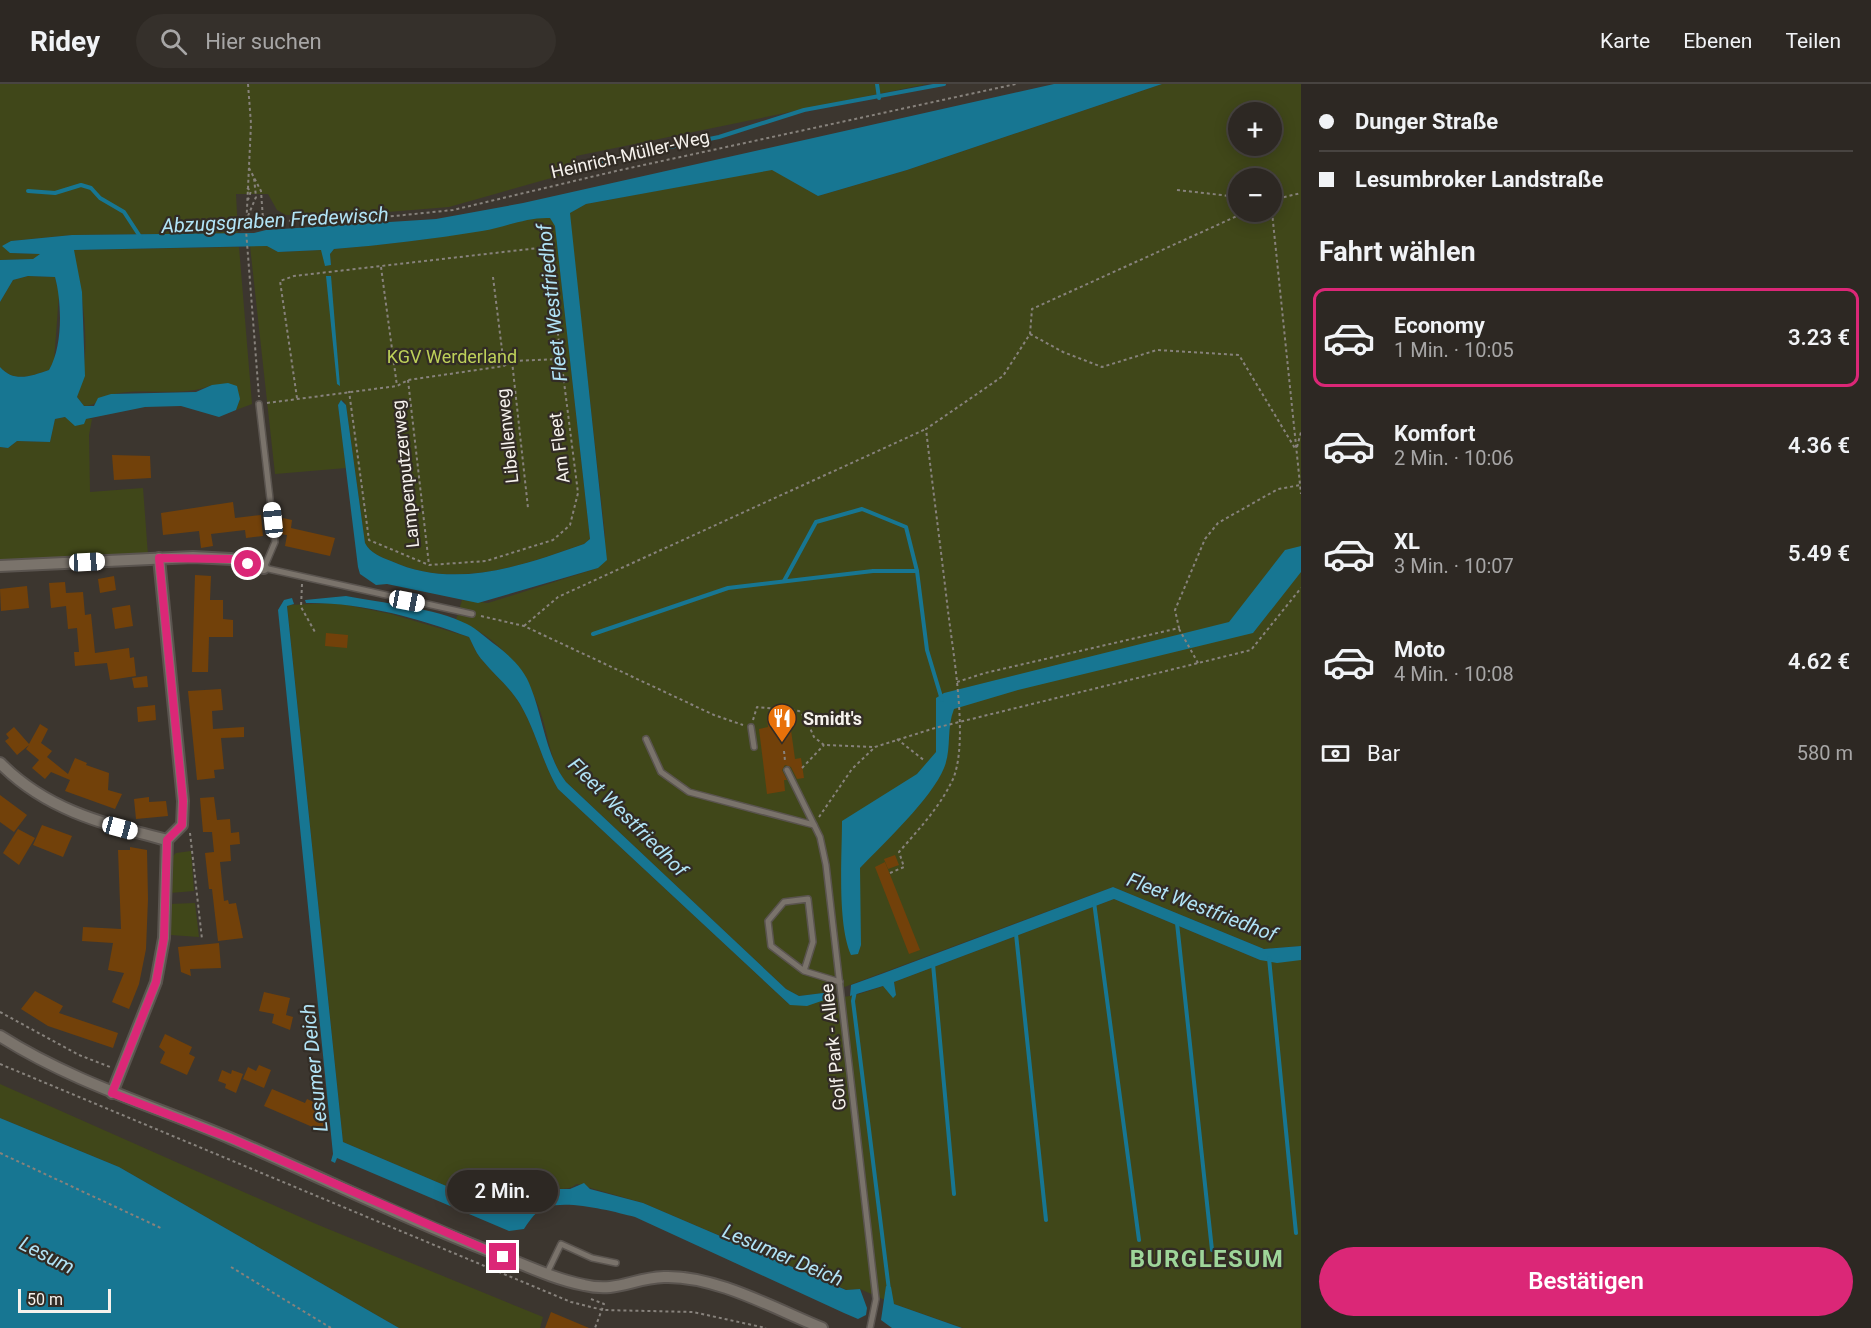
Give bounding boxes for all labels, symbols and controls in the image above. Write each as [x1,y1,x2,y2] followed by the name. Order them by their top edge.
[136,14,556,68] search box
[30,25,100,58] text: Ridey
[157,25,190,58] icon: search
[205,29,322,54] text: Hier suchen
[1600,29,1650,53] text: Karte
[1683,29,1752,53] text: Ebenen
[1785,29,1841,53] text: Teilen
[1228,102,1282,222] map controls
[1228,102,1282,156] button: +
[1355,109,1498,134] text: Dunger Straße
[549,126,711,182] street label: Heinrich-Müller-Weg
[1355,167,1603,192] text: Lesumbroker Landstraße
[1228,168,1282,222] button: −
[160,202,389,238] water label: Abzugsgraben Fredewisch
[532,221,572,383] water label: Fleet Westfriedhof
[1319,236,1476,268] text: Fahrt wählen
[1322,311,1376,365] icon: car
[1394,313,1485,338] text: Economy
[1788,325,1850,350] text: 3.23 €
[1394,338,1514,362] text: 1 Min. · 10:05
[387,346,517,367] park label: KGV Werderland
[492,388,522,484] street label: Libellenweg
[387,399,423,549] street label: Lampenputzerweg
[544,411,574,485] street label: Am Fleet
[1322,419,1376,473] icon: car
[1394,421,1476,446] text: Komfort
[1788,433,1850,458] text: 4.36 €
[1394,446,1514,470] text: 2 Min. · 10:06
[262,501,284,539] car
[1322,527,1376,581] icon: car
[1394,529,1420,554] text: XL
[1788,541,1850,566] text: 5.49 €
[234,550,261,577] route start
[69,552,105,572] car
[1394,554,1514,578] text: 3 Min. · 10:07
[388,589,426,613] car
[1322,635,1376,689] icon: car
[1394,637,1445,662] text: Moto
[1788,649,1850,674] text: 4.62 €
[1394,662,1514,686] text: 4 Min. · 10:08
[766,702,798,744] restaurant icon: Smidt's
[803,708,862,729] place label: Smidt's
[1319,737,1352,770] icon: cash
[1367,741,1400,766] text: Bar
[1797,741,1853,765] text: 580 m
[563,752,694,883] water label: Fleet Westfriedhof
[100,815,140,841] car
[1124,867,1282,947] water label: Fleet Westfriedhof
[816,983,850,1111] street label: Golf Park - Allee
[295,1003,333,1133] water label: Lesumer Deich
[448,1170,558,1212] callout: 2 Min.
[475,1179,530,1203] text: 2 Min.
[719,1219,847,1291] water label: Lesumer Deich
[16,1231,78,1279] water label: Lesum
[489,1243,516,1270] route end
[1130,1245,1284,1273] district label: BURGLESUM
[1319,1247,1853,1316] button: Bestätigen
[18,1286,111,1314] scale bar
[27,1290,63,1309] text: 50 m

